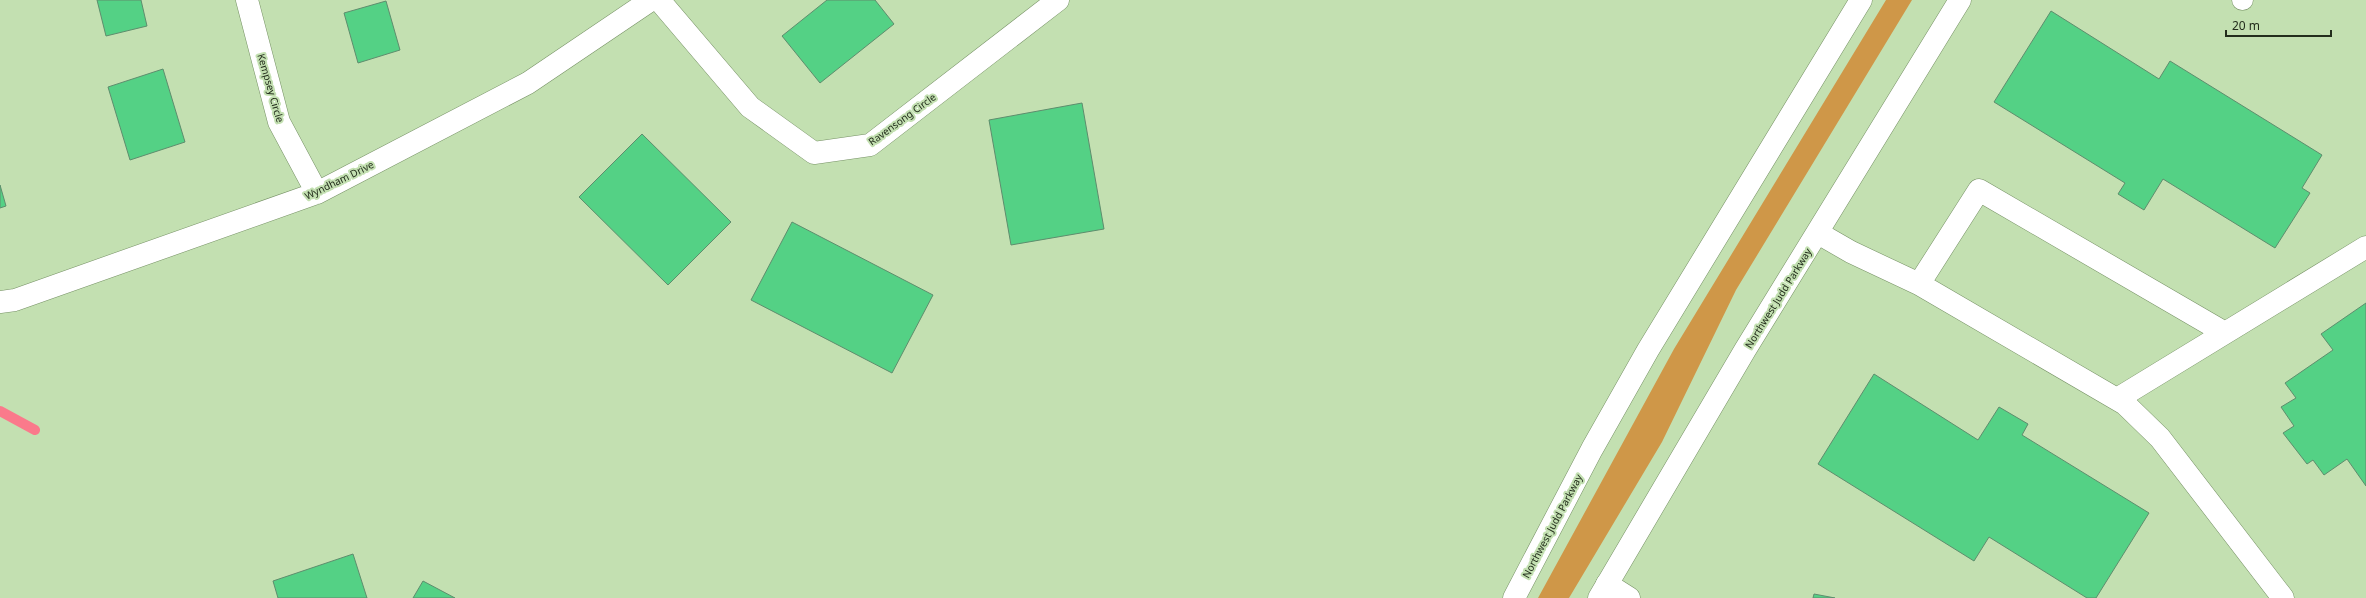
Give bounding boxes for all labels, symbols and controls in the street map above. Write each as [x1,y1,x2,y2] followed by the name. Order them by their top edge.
[2226,12,2331,38] scale bar
[2232,17,2260,34] text: 20 m
[254,52,288,124] street label: Kempsey Circle
[865,90,939,148] street label: Ravensong Circle
[302,157,376,203] street label: Wyndham Drive
[1741,245,1815,351] street label: Northwest Judd Parkway
[1519,471,1586,580] street label: Northwest Judd Parkway

